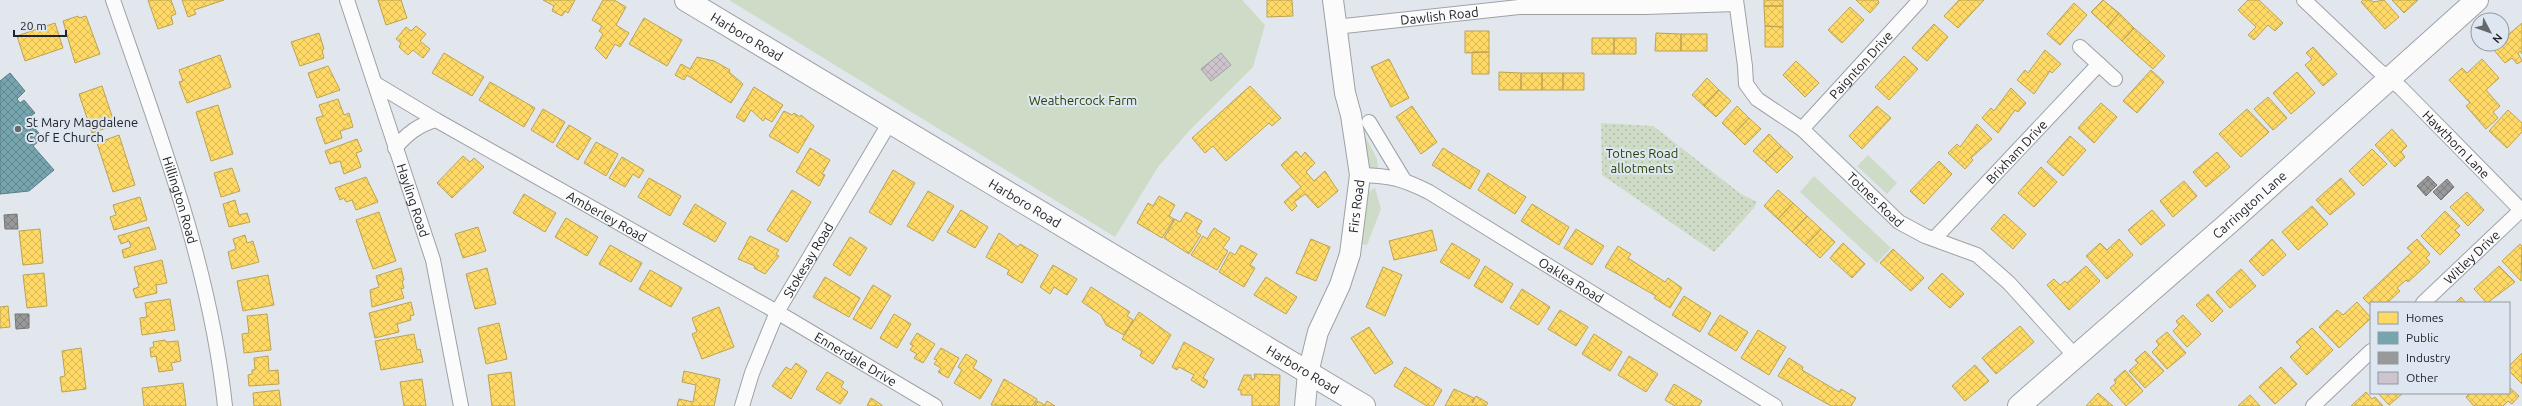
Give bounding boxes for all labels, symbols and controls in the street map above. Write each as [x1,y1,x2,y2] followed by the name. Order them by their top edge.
[1400,4,1479,27] street label: Dawlish Road
[708,10,785,63] street label: Harboro Road
[14,12,66,38] scale bar
[2470,12,2510,52] north arrow
[20,19,47,32] text: 20 m
[1826,28,1895,101] street label: Paignton Drive
[2490,32,2505,46] text: N
[1029,93,1137,107] park label: Weathercock Farm
[2420,108,2493,181] street label: Hawthorn Lane
[26,115,138,144] place label: St Mary Magdalene C of E Church
[1983,117,2050,186] street label: Brixham Drive
[13,124,23,134] marker: St Mary Magdalene C of E Church
[1606,146,1678,175] park label: Totnes Road allotments
[160,155,200,245] street label: Hillington Road
[395,162,432,239] street label: Hayling Road
[2210,168,2289,241] street label: Carrington Lane
[1844,169,1906,230] street label: Totnes Road
[986,176,1063,230] street label: Harboro Road
[1346,179,1366,234] street label: Firs Road
[564,188,649,244] street label: Amberley Road
[780,220,836,300] street label: Stokesay Road
[2441,227,2502,286] street label: Witley Drive
[1536,255,1606,305] street label: Oaklea Road
[2370,302,2510,394] legend
[2406,311,2444,324] text: Homes
[812,329,899,389] street label: Ennerdale Drive
[2406,331,2439,344] text: Public
[1264,342,1341,396] street label: Harboro Road
[2406,351,2451,364] text: Industry
[2406,371,2439,384] text: Other

